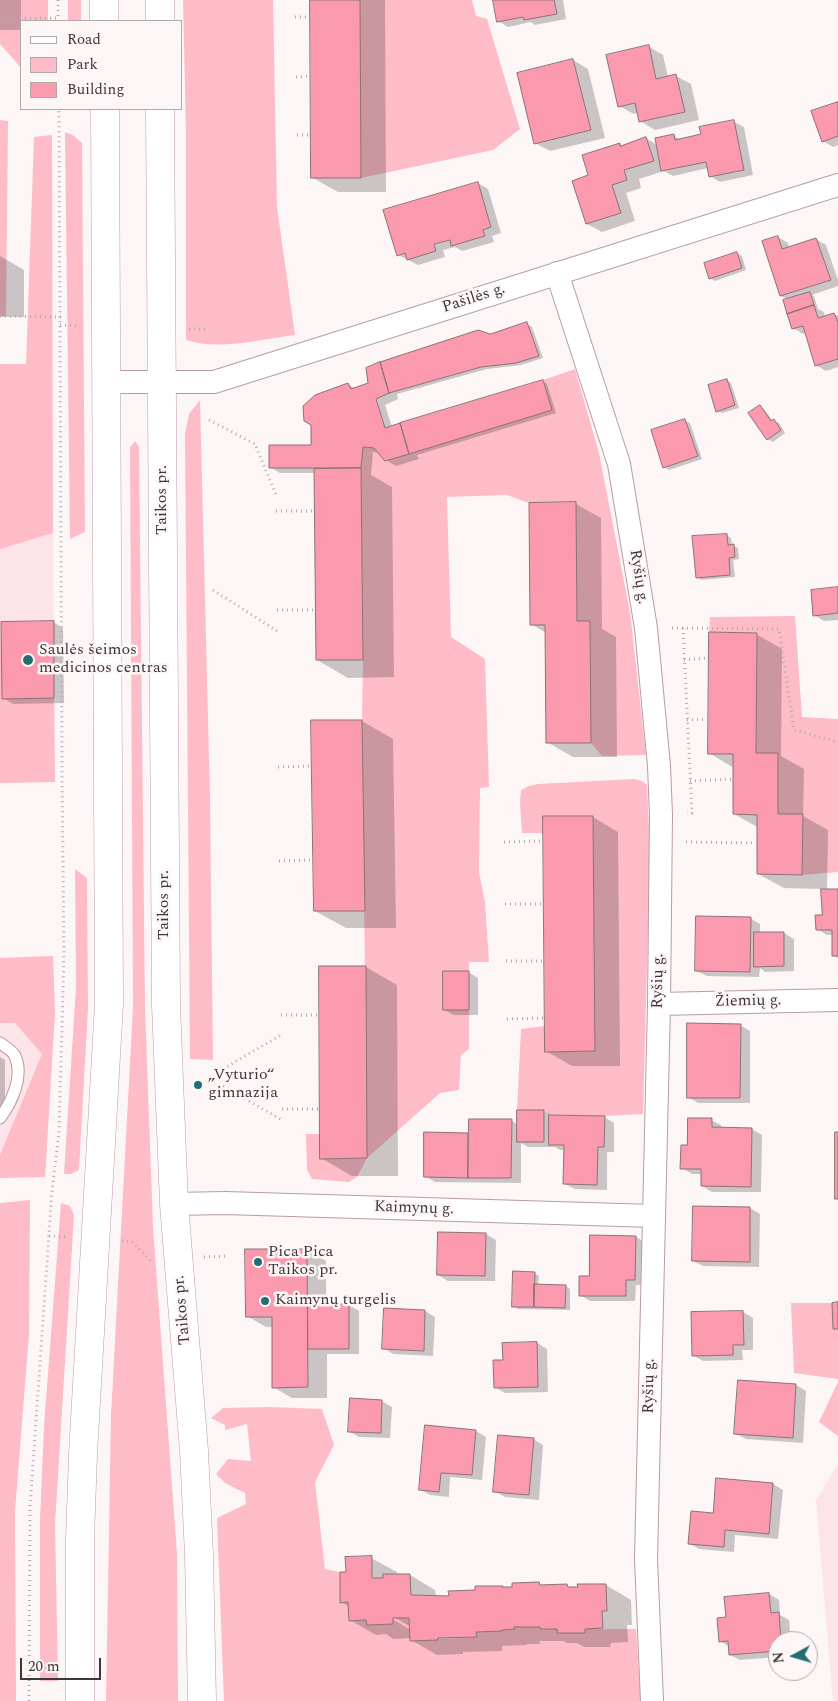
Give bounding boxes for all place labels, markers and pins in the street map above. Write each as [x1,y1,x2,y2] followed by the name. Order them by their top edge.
[39,641,168,679] place label: Saulės šeimos medicinos centras
[21,653,35,667] marker: Saulės šeimos medicinos centras
[208,1066,278,1104] place label: „Vyturio“ gimnazija
[192,1079,204,1091] marker: „Vyturio“ gimnazija
[268,1243,338,1281] place label: Pica Pica Taikos pr.
[252,1256,264,1268] marker: Pica Pica Taikos pr.
[275,1291,397,1311] place label: Kaimynų turgelis
[259,1295,271,1307] marker: Kaimynų turgelis

